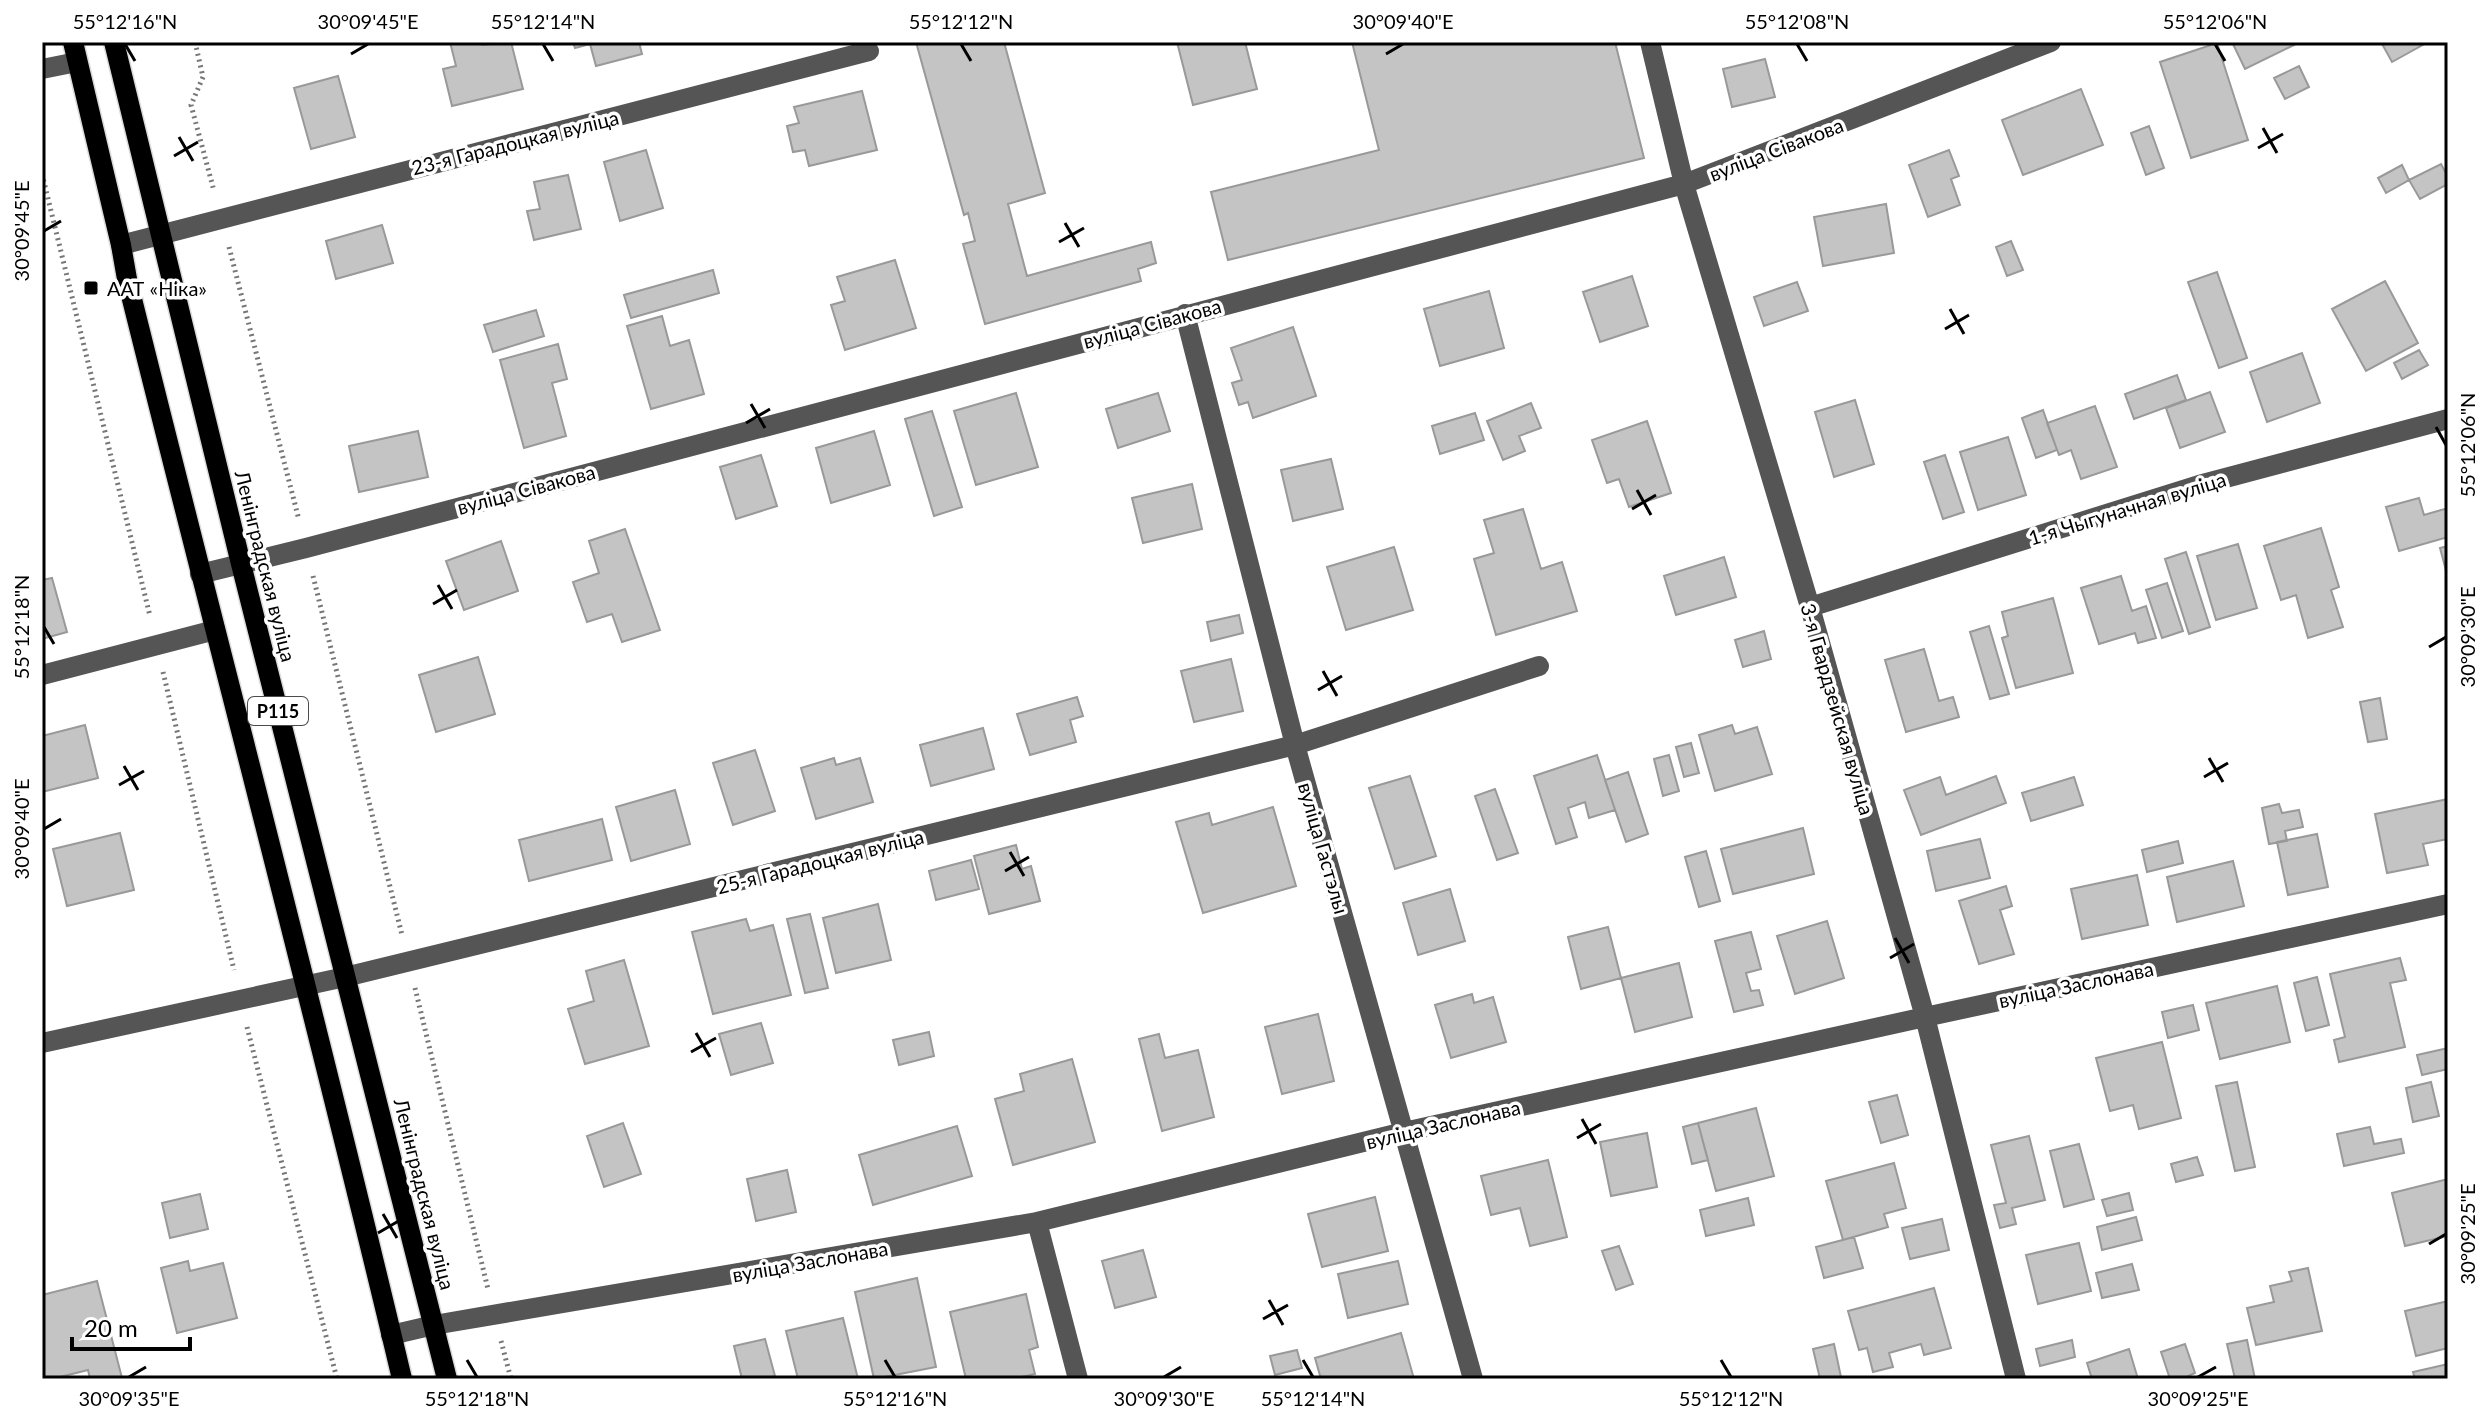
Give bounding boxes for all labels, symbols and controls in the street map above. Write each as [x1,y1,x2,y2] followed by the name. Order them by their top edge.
[73,9,177,33] text: 55°12'16"N
[318,9,418,33] text: 30°09'45"E
[491,9,595,33] text: 55°12'14"N
[909,9,1013,33] text: 55°12'12"N
[1353,9,1453,33] text: 30°09'40"E
[1745,9,1849,33] text: 55°12'08"N
[2163,9,2267,33] text: 55°12'06"N
[409,105,621,179] street label: 23-я Гарадоцкая вуліца
[1705,112,1847,186] street label: вуліца Сівакова
[9,181,33,281] text: 30°09'45"E
[107,276,207,300] place label: ААТ «Ніка»
[82,279,100,297] marker: ААТ «Ніка»
[1080,293,1224,353] street label: вуліца Сівакова
[2455,393,2479,497] text: 55°12'06"N
[454,459,598,519] street label: вуліца Сівакова
[230,467,301,664] street label: Ленінградская вуліца
[2025,467,2229,549] street label: 1-я Чыгуначная вуліца
[9,575,33,679] text: 55°12'18"N
[2455,587,2479,687] text: 30°09'30"E
[1796,600,1880,818] street label: 3-я Гвардзейская вуліца
[248,697,308,725] road number: Р115
[9,779,33,879] text: 30°09'40"E
[1294,780,1354,916] street label: вуліца Гастэлы
[714,824,926,898] street label: 25-я Гарадоцкая вуліца
[1996,956,2156,1012] street label: вуліца Заслонава
[389,1095,460,1292] street label: Ленінградская вуліца
[1363,1095,1523,1153] street label: вуліца Заслонава
[2455,1184,2479,1284] text: 30°09'25"E
[730,1235,890,1287] street label: вуліца Заслонава
[72,1301,190,1351] scale bar
[84,1313,138,1342] text: 20 m
[79,1386,179,1410] text: 30°09'35"E
[425,1386,529,1410] text: 55°12'18"N
[843,1386,947,1410] text: 55°12'16"N
[1114,1386,1214,1410] text: 30°09'30"E
[1261,1386,1365,1410] text: 55°12'14"N
[1679,1386,1783,1410] text: 55°12'12"N
[2148,1386,2248,1410] text: 30°09'25"E

